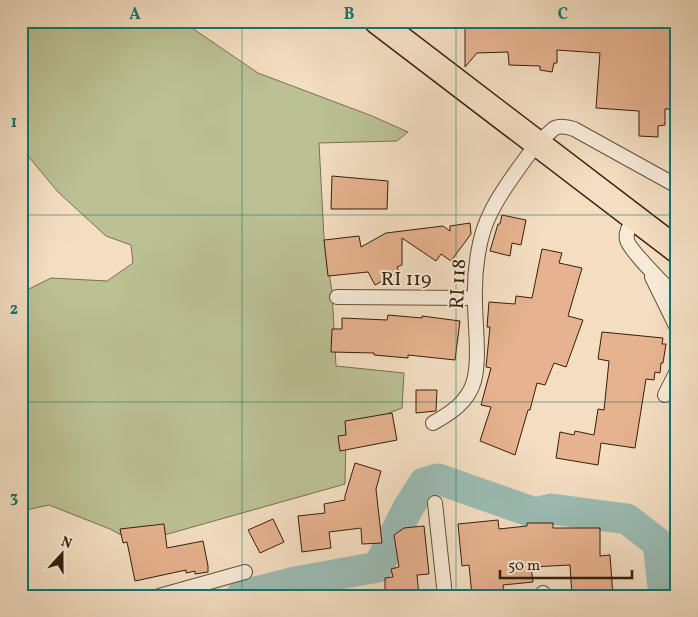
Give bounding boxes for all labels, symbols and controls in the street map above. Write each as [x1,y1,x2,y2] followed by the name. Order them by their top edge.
[129,4,141,26] text: A
[344,4,355,26] text: B
[558,4,568,26] text: C
[11,112,17,134] text: 1
[444,258,474,310] street label: RI 118
[381,266,431,294] street label: RI 119
[10,299,18,321] text: 2
[10,487,18,509] text: 3
[38,530,88,580] north arrow
[58,533,74,554] text: N
[500,547,633,579] scale bar
[508,556,540,577] text: 50 m

